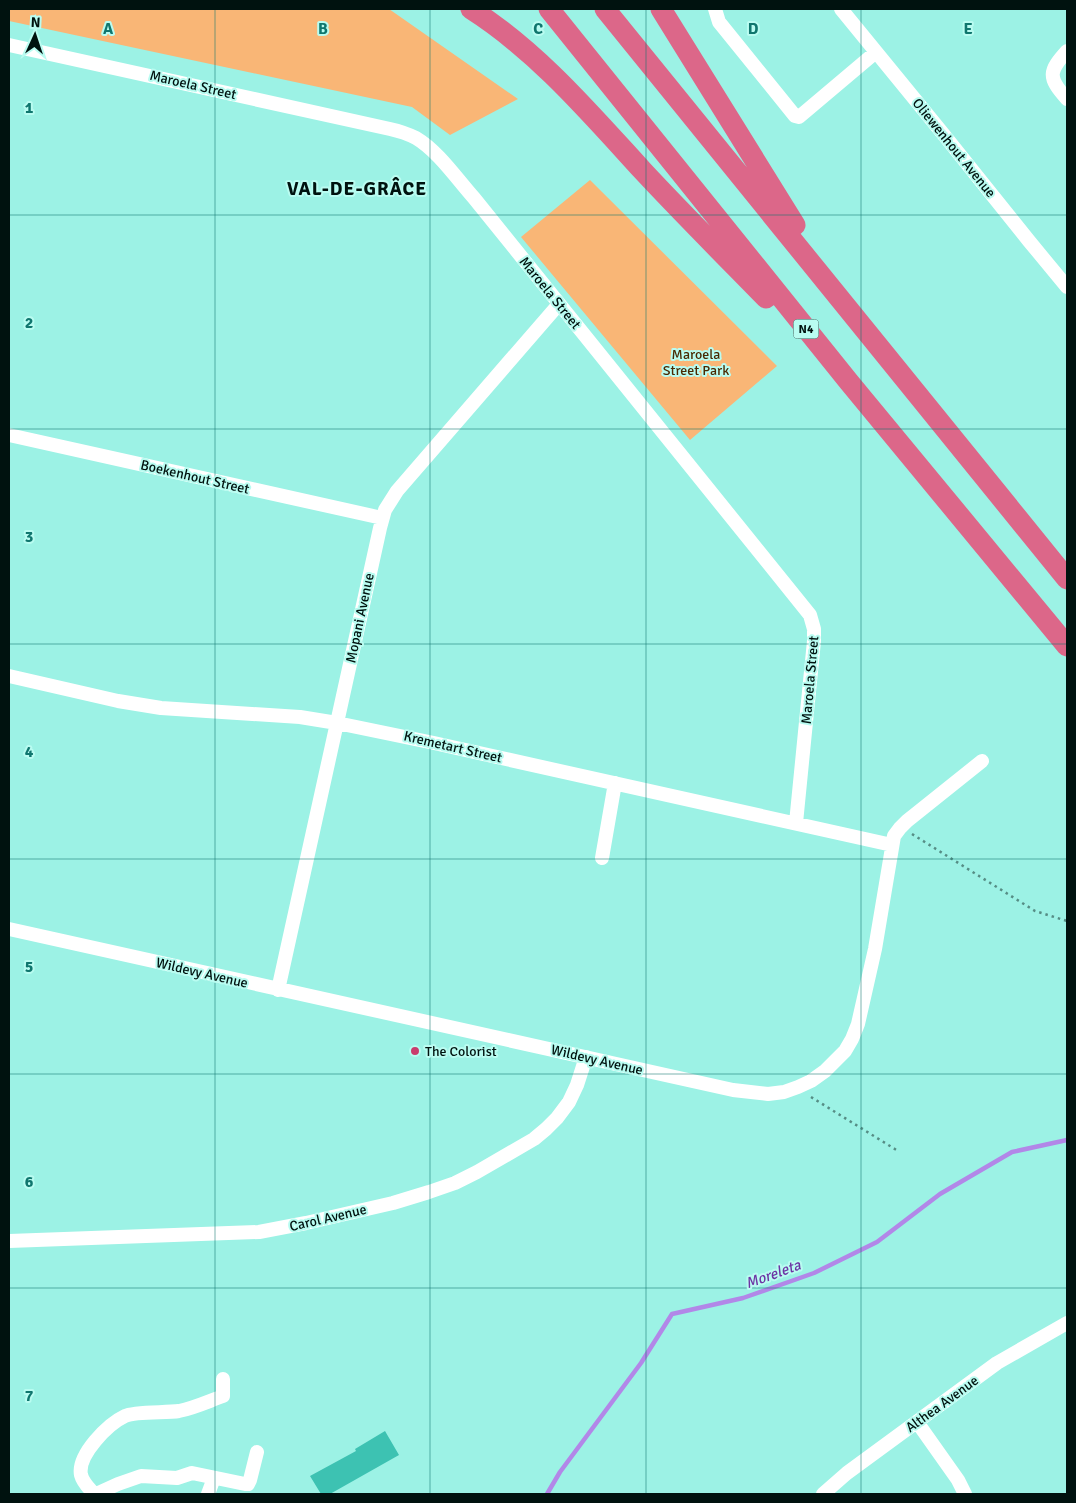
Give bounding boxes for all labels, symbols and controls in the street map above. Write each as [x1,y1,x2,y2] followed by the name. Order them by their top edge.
[10,10,60,60] north arrow
[30,14,41,31] text: N
[103,19,114,39] text: A
[318,19,328,39] text: B
[533,19,543,39] text: C
[748,19,759,39] text: D
[963,19,973,39] text: E
[148,67,238,103] street label: Maroela Street
[909,95,999,201] street label: Oliewenhout Avenue
[25,98,34,118] text: 1
[287,177,427,201] district label: VAL-DE-GRÂCE
[516,253,584,333] street label: Maroela Street
[25,313,33,333] text: 2
[794,320,818,338] road number: N4
[663,346,729,379] park label: Maroela Street Park
[139,456,251,498] street label: Boekenhout Street
[25,527,33,547] text: 3
[342,572,378,664] street label: Mopani Avenue
[798,635,822,725] street label: Maroela Street
[402,727,504,767] street label: Kremetart Street
[25,742,34,762] text: 4
[154,954,250,992] street label: Wildevy Avenue
[25,957,33,977] text: 5
[549,1041,645,1079] street label: Wildevy Avenue
[425,1043,497,1060] place label: The Colorist
[409,1045,421,1057] marker: The Colorist
[25,1172,34,1192] text: 6
[288,1201,368,1235] street label: Carol Avenue
[743,1256,803,1292] water label: Moreleta
[902,1372,982,1436] street label: Althea Avenue
[25,1386,34,1406] text: 7

